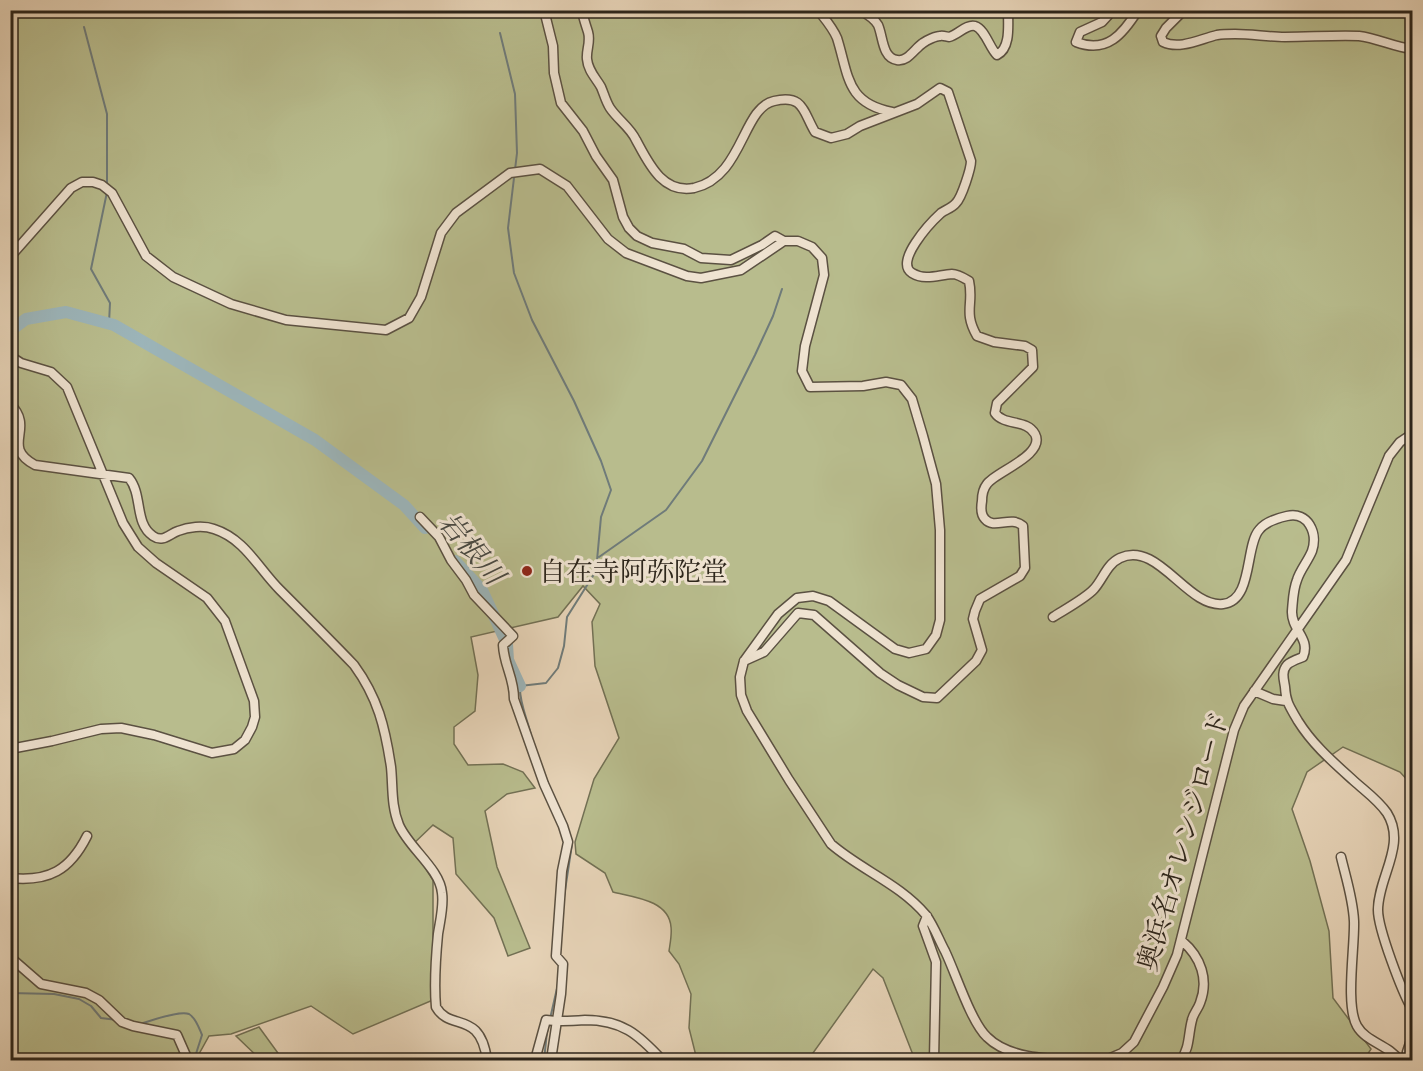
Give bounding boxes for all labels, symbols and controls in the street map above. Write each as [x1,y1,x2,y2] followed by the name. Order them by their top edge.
[431,504,515,594] water label: 岩根川
[539,554,728,589] place label: 自在寺阿弥陀堂
[520,564,534,578] marker: 自在寺阿弥陀堂
[1129,707,1237,975] street label: 奥浜名オレンジロード

